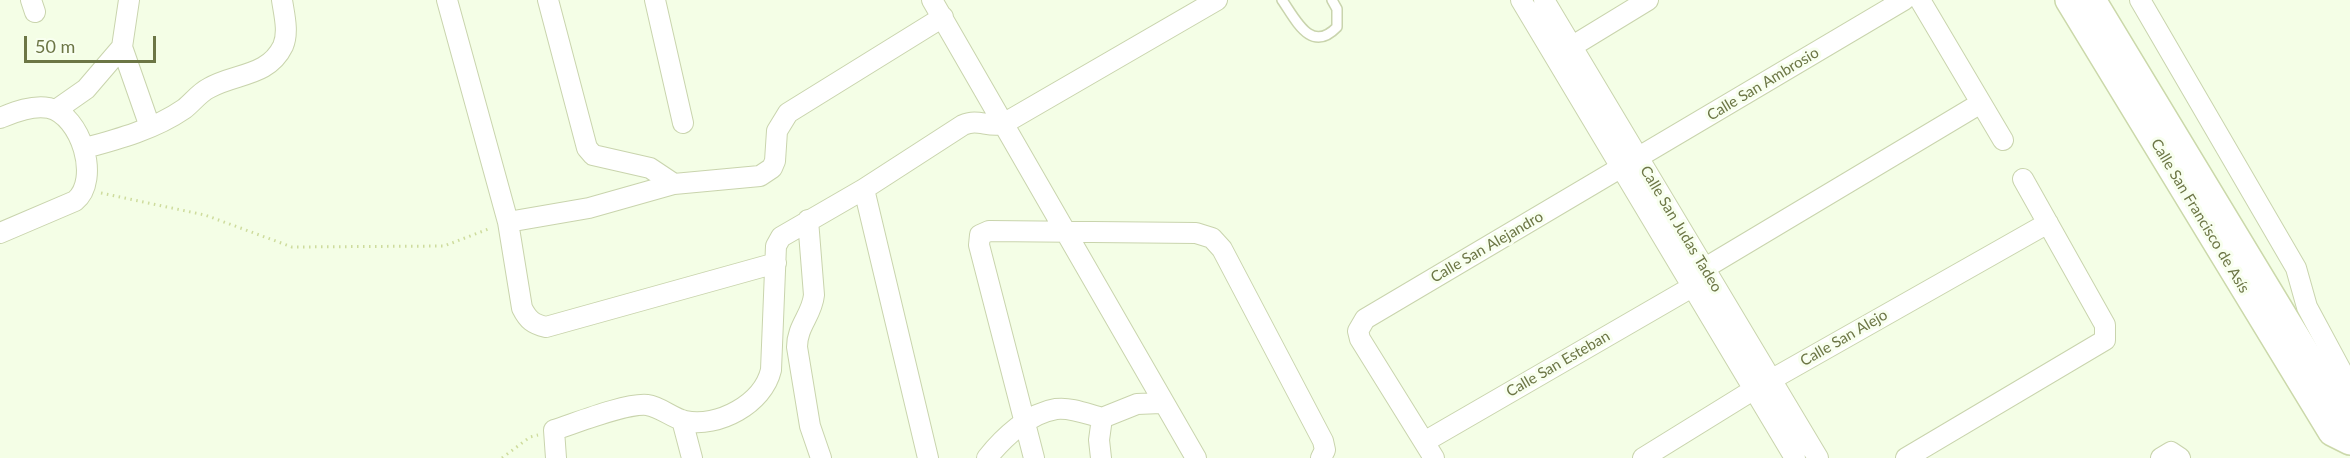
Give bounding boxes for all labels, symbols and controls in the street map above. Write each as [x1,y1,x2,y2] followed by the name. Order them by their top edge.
[27,24,159,62] scale bar
[35,35,75,57] text: 50 m
[1704,44,1822,124] street label: Calle San Ambrosio
[2147,136,2253,296] street label: Calle San Francisco de Asís
[1636,163,1726,295] street label: Calle San Judas Tadeo
[1427,207,1547,287] street label: Calle San Alejandro
[1797,306,1891,370] street label: Calle San Alejo
[1503,327,1613,401] street label: Calle San Esteban

